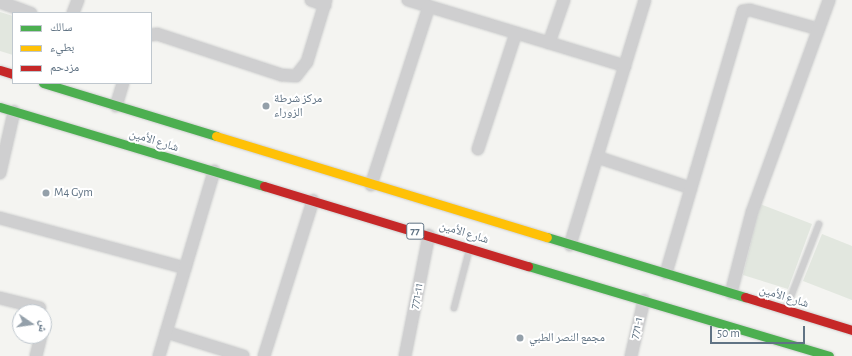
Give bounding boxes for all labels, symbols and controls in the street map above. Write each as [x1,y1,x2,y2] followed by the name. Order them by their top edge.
[12,12,152,84] legend
[50,21,72,33] text: سالك
[50,41,74,53] text: بطيء
[50,61,79,73] text: مزدحم
[274,92,322,120] place label: مركز شرطة الزوراء
[261,101,271,111] marker: مركز شرطة الزوراء
[128,127,180,155] street label: شارع الأمين
[54,186,93,200] place label: M4 Gym
[41,188,51,198] marker: M4 Gym
[438,219,490,247] street label: شارع الأمين
[406,222,424,240] road number: 77
[407,282,427,310] street label: 771-11
[758,283,810,311] street label: شارع الأمين
[12,304,52,344] north arrow
[628,316,646,340] street label: 771-1
[712,318,807,344] scale bar
[37,320,50,334] text: ش
[717,327,740,339] text: 50 m
[529,331,605,345] place label: مجمع النصر الطبي
[514,332,526,344] marker: مجمع النصر الطبي

